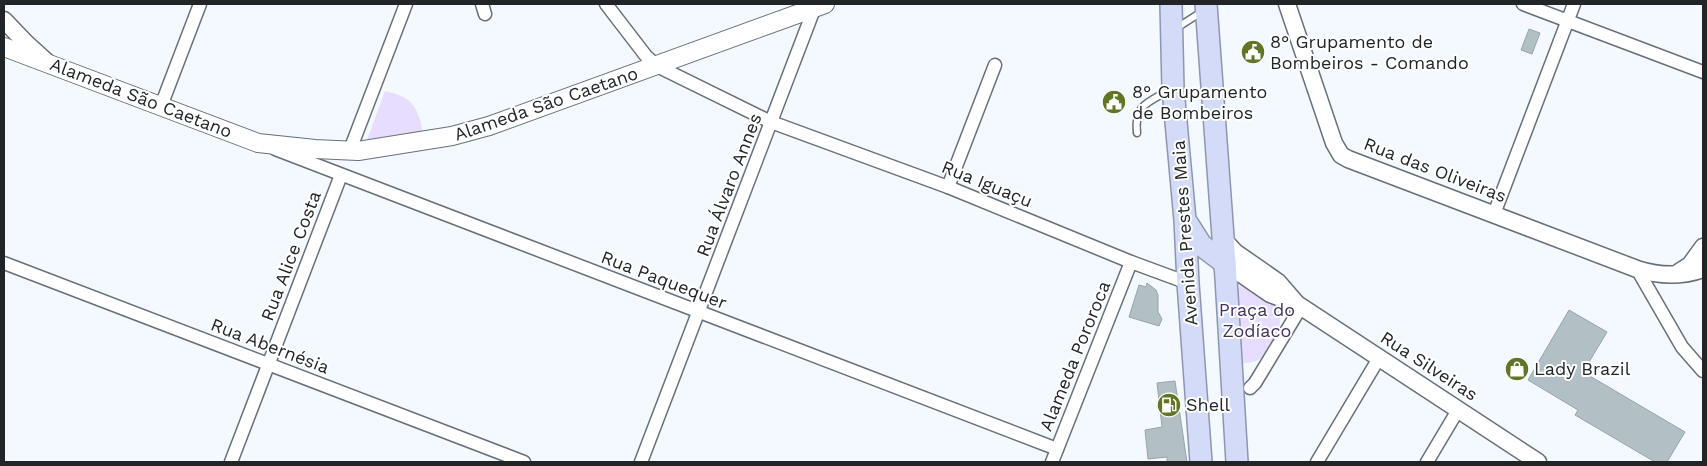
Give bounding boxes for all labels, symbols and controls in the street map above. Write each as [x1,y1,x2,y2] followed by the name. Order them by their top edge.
[1270,31,1469,73] place label: 8° Grupamento de Bombeiros - Comando
[1240,39,1266,65] public building icon: 8° Grupamento de Bombeiros - Comando
[47,53,235,142] street label: Alameda São Caetano
[451,62,641,145] street label: Alameda São Caetano
[1132,81,1267,123] place label: 8° Grupamento de Bombeiros
[1101,89,1127,115] public building icon: 8° Grupamento de Bombeiros
[692,110,766,259] street label: Rua Álvaro Annes
[1361,133,1509,206] street label: Rua das Oliveiras
[1168,140,1201,327] street label: Avenida Prestes Maia
[939,156,1036,211] street label: Rua Iguaçu
[256,188,325,324] street label: Rua Alice Costa
[598,246,730,313] street label: Rua Paquequer
[1035,278,1114,434] street label: Alameda Pororoca
[1219,299,1295,341] park label: Praça do Zodíaco
[208,313,332,378] street label: Rua Abernésia
[1377,326,1482,405] street label: Rua Silveiras
[1504,356,1530,382] shop icon: Lady Brazil
[1534,358,1631,379] place label: Lady Brazil
[1156,392,1182,418] fuel station icon: Shell
[1186,394,1231,415] place label: Shell

